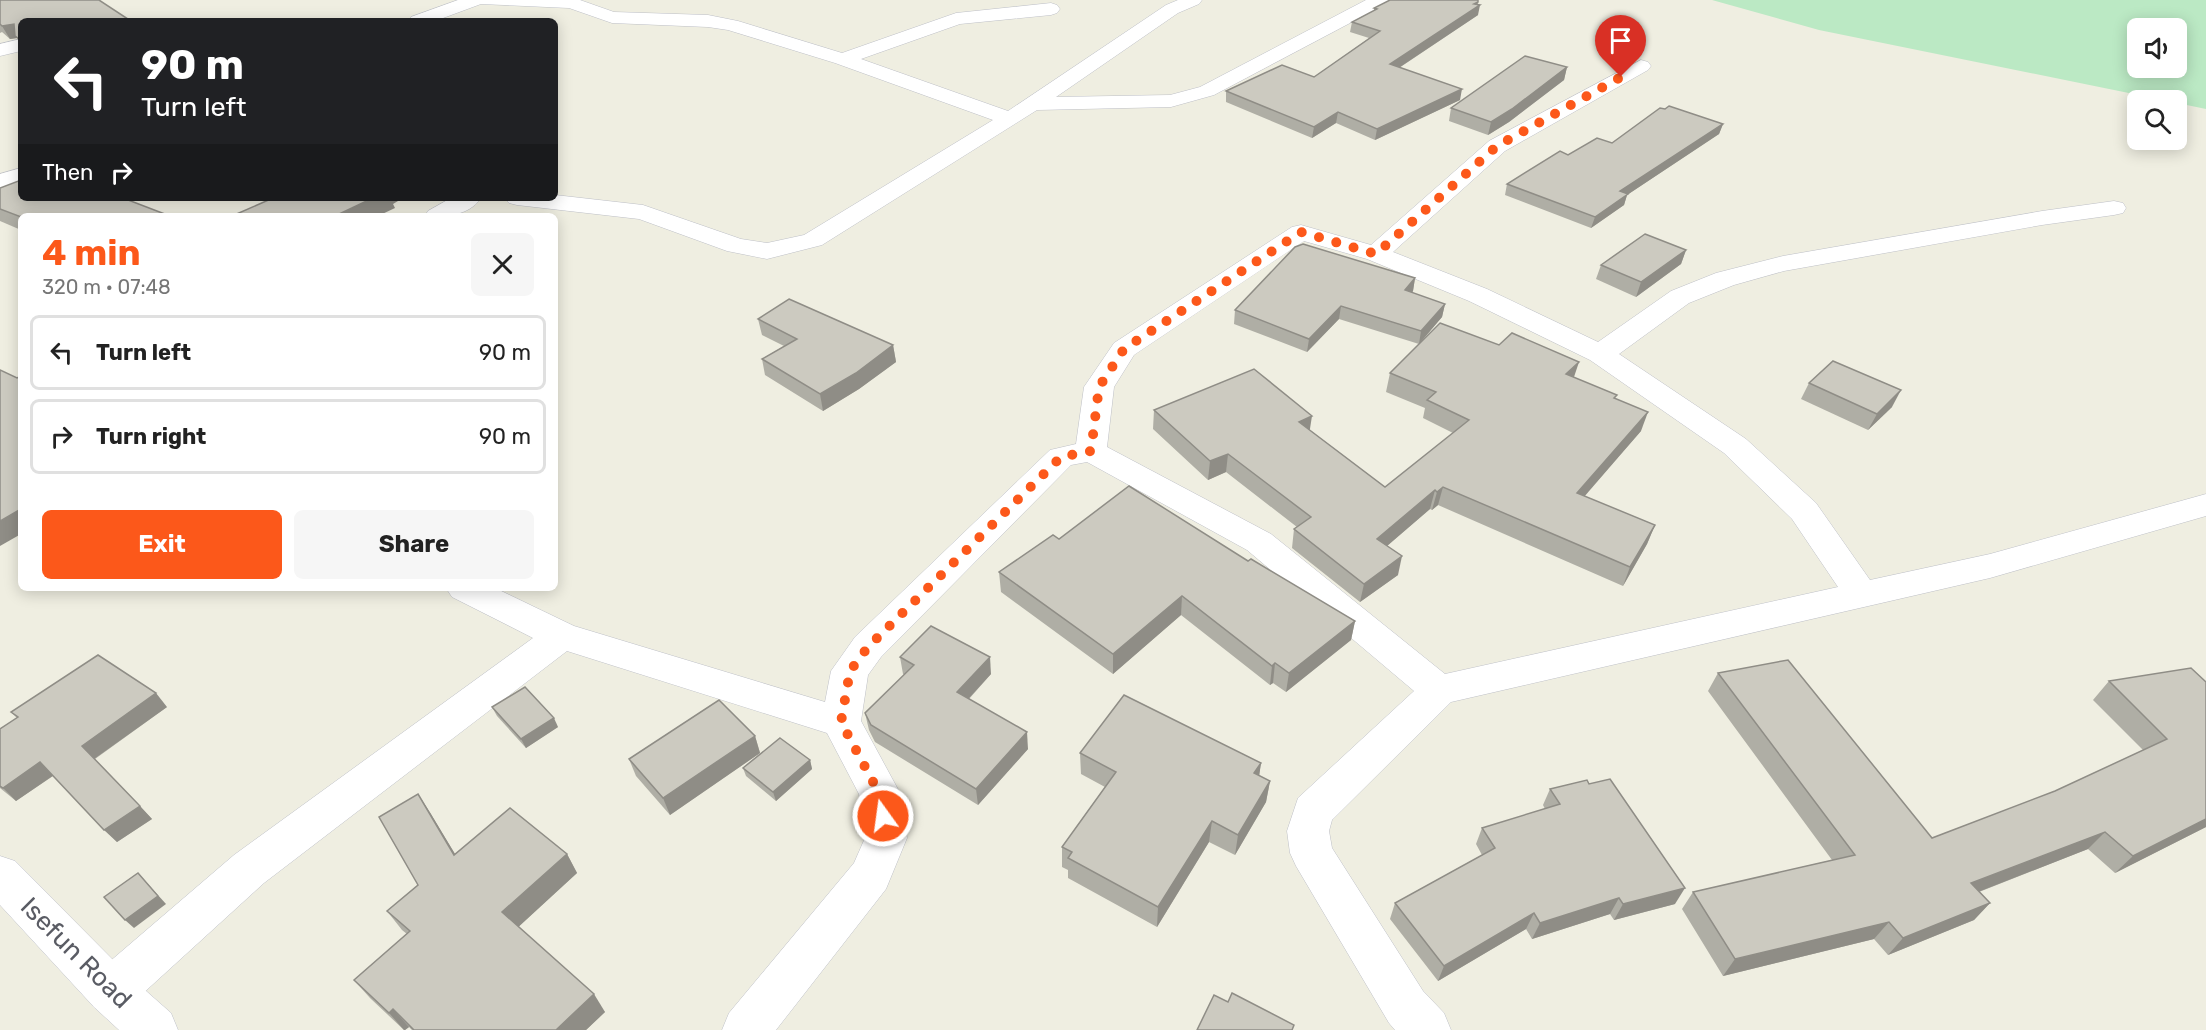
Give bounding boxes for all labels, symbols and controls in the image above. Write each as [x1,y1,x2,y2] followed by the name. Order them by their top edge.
[1595,15,1646,77] pin
[2127,18,2187,150] map controls
[2127,18,2187,78] button: sound
[1604,24,1637,57] icon: arrive
[141,40,244,90] text: 90 m
[42,42,120,120] icon: left
[2127,90,2187,150] button: search
[141,91,246,123] text: Turn left
[105,156,138,189] icon: right
[42,159,93,186] text: Then
[42,231,141,274] text: 4 min
[471,233,534,296] button: close
[42,275,171,299] text: 320 m · 07:48
[45,336,78,369] icon: left
[96,339,191,366] text: Turn left
[479,339,531,366] text: 90 m
[45,420,78,453] icon: right
[96,423,206,450] text: Turn right
[479,423,531,450] text: 90 m
[42,510,282,579] button: Exit
[294,510,534,579] button: Share
[851,784,915,848] position arrow
[14,891,138,1015] street label: Isefun Road

